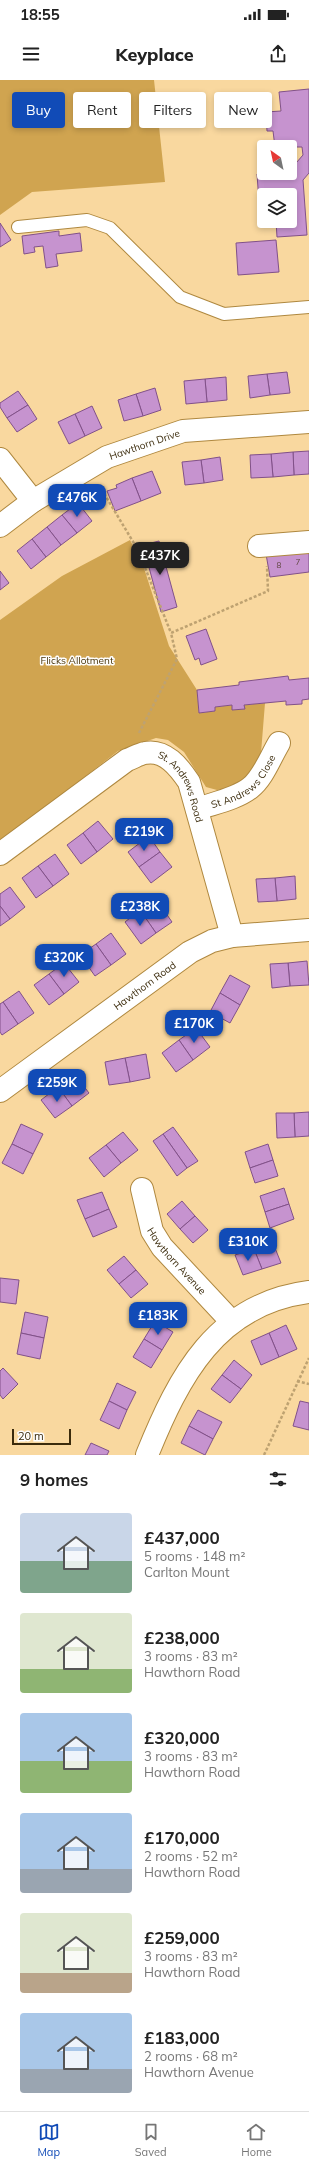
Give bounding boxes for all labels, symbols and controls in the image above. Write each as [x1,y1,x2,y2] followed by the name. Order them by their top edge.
[20,5,60,24] text: 18:55
[20,43,42,65] icon: menu
[115,43,194,66] text: Keyplace
[267,43,289,65] icon: share
[12,92,65,128] chip: Buy
[73,92,131,128] chip: Rent
[139,92,206,128] chip: Filters
[214,92,272,128] chip: New
[257,140,297,180] north arrow
[257,140,297,228] map controls
[257,188,297,228] button: layers
[107,427,182,463] street label: Hawthorn Drive
[49,484,105,518] pin: £476K
[57,489,97,505] text: £476K
[132,542,188,576] pin: £437K
[140,547,180,563] text: £437K
[296,557,301,567] house number: 7
[277,560,282,570] house number: 8
[41,654,114,667] park label: Flicks Allotment
[156,748,206,824] street label: St. Andrews Road
[210,753,279,811] street label: St Andrews Close
[116,818,172,852] pin: £219K
[124,823,164,839] text: £219K
[112,893,168,927] pin: £238K
[120,898,160,914] text: £238K
[36,944,92,978] pin: £320K
[44,949,84,965] text: £320K
[111,959,179,1013] street label: Hawthorn Road
[166,1010,222,1044] pin: £170K
[174,1015,214,1031] text: £170K
[29,1069,85,1103] pin: £259K
[37,1074,77,1090] text: £259K
[144,1225,209,1297] street label: Hawthorn Avenue
[220,1228,276,1262] pin: £310K
[228,1233,268,1249] text: £310K
[130,1302,186,1336] pin: £183K
[138,1307,178,1323] text: £183K
[12,1427,71,1446] scale bar
[18,1429,44,1443] text: 20 m
[267,1468,289,1490] icon: filters
[20,1469,88,1490] text: 9 homes
[144,1527,220,1548] text: £437,000
[52,1529,100,1577] icon: home
[144,1548,245,1564] text: 5 rooms · 148 m²
[144,1564,229,1580] text: Carlton Mount
[144,1627,220,1648] text: £238,000
[52,1629,100,1677] icon: home
[144,1648,238,1664] text: 3 rooms · 83 m²
[144,1664,240,1680] text: Hawthorn Road
[144,1727,220,1748] text: £320,000
[52,1729,100,1777] icon: home
[144,1748,238,1764] text: 3 rooms · 83 m²
[144,1764,240,1780] text: Hawthorn Road
[144,1827,220,1848] text: £170,000
[52,1829,100,1877] icon: home
[144,1848,238,1864] text: 2 rooms · 52 m²
[144,1864,240,1880] text: Hawthorn Road
[144,1927,220,1948] text: £259,000
[52,1929,100,1977] icon: home
[144,1948,238,1964] text: 3 rooms · 83 m²
[144,1964,240,1980] text: Hawthorn Road
[144,2027,220,2048] text: £183,000
[52,2029,100,2077] icon: home
[144,2048,238,2064] text: 2 rooms · 68 m²
[144,2064,254,2080] text: Hawthorn Avenue
[37,2121,60,2159] tab: Map
[135,2121,167,2159] tab: Saved
[241,2121,272,2159] tab: Home

